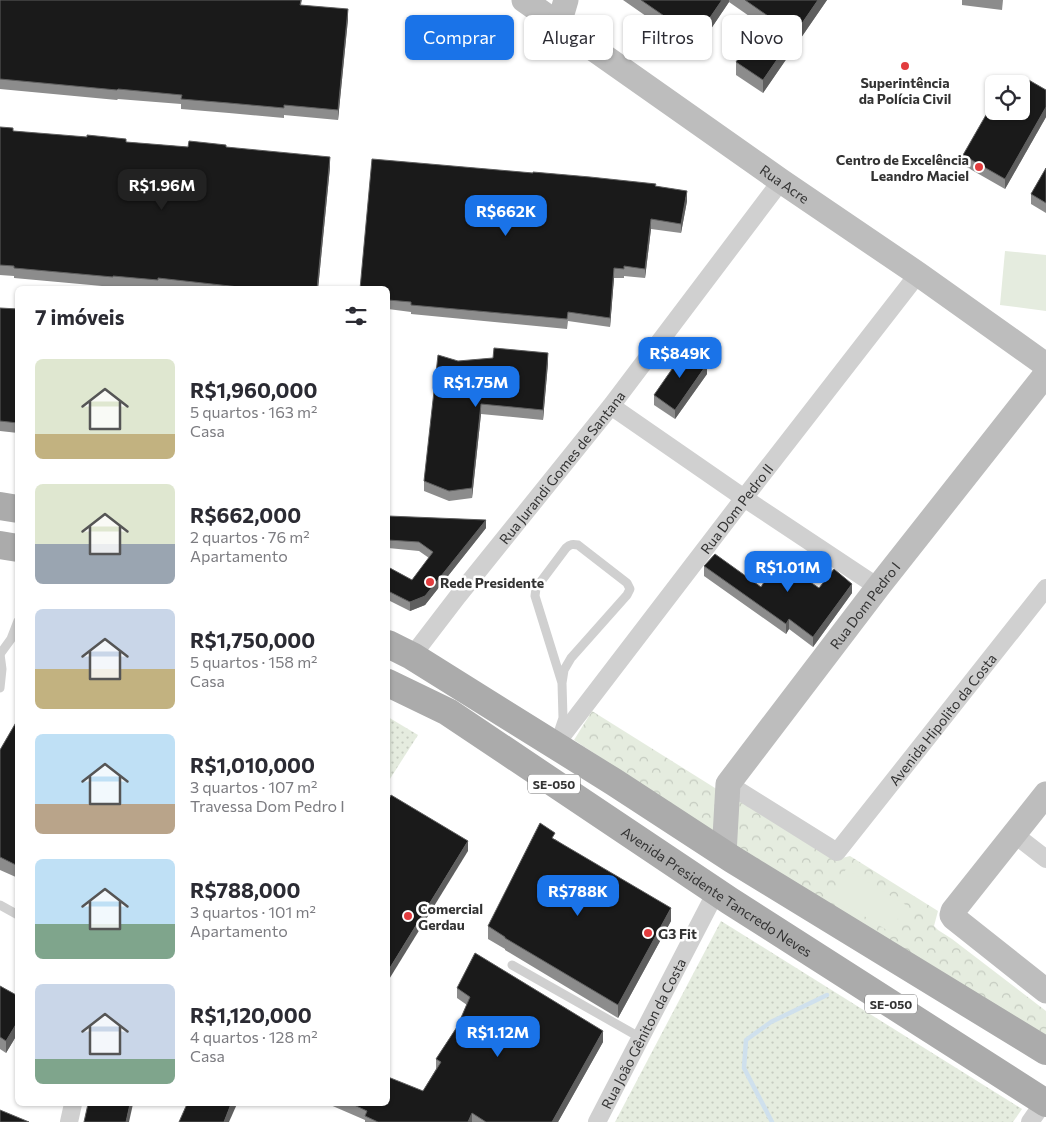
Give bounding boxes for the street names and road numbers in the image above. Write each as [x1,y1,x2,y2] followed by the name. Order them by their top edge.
[757,161,813,206] street label: Rua Acre
[495,387,628,547] street label: Rua Jurandi Gomes de Santana
[696,460,776,557] street label: Rua Dom Pedro II
[826,558,903,652] street label: Rua Dom Pedro I
[885,650,1000,788] street label: Avenida Hipolito da Costa
[528,774,580,794] road number: SE-050
[619,822,816,960] street label: Avenida Presidente Tancredo Neves
[597,955,689,1111] street label: Rua João Gêniton da Costa
[865,994,917,1014] road number: SE-050

